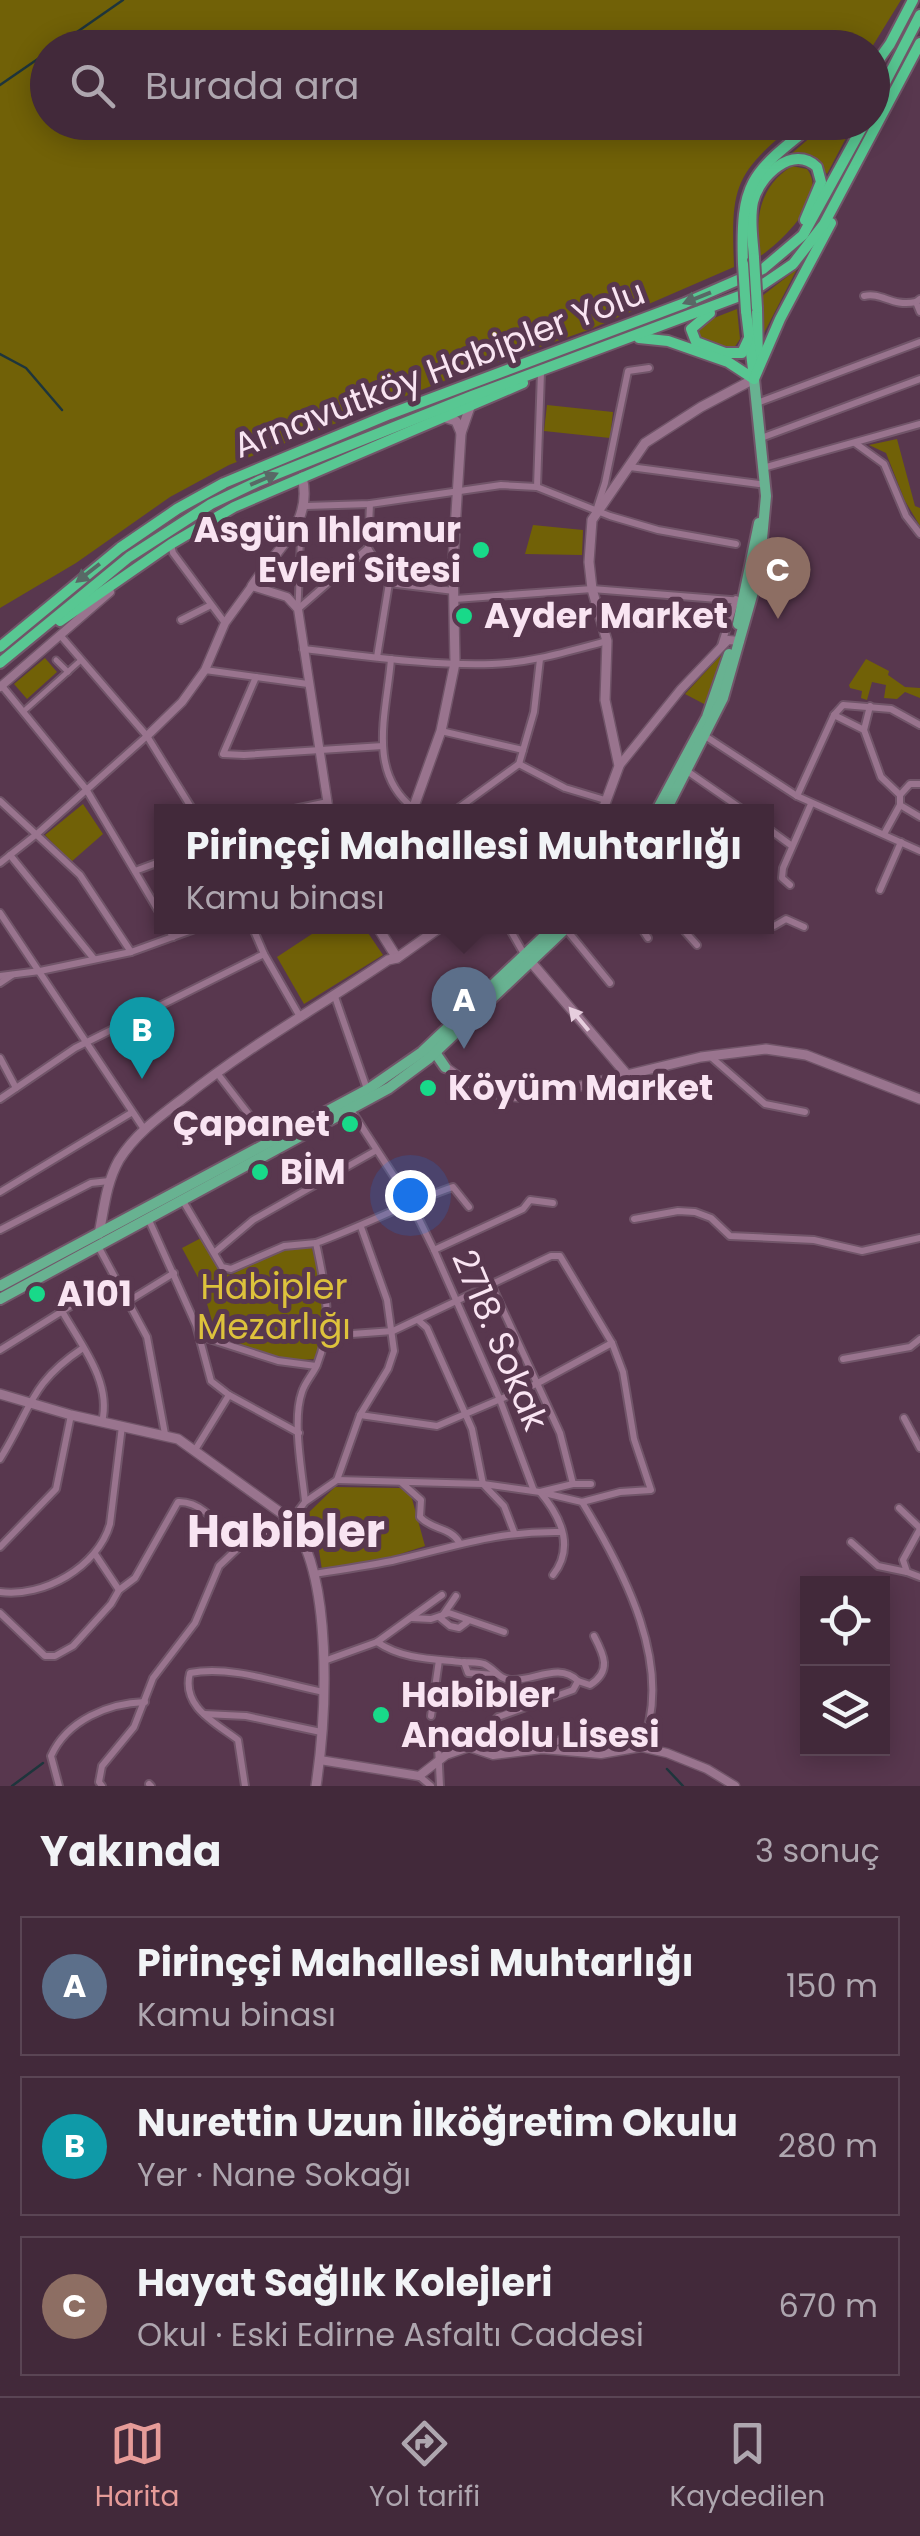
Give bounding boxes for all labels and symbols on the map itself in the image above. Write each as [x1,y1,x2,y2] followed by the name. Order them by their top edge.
[226,267,652,470] street label: Arnavutköy Habipler Yolu
[681,291,711,307] one-way arrow
[249,471,279,487] one-way arrow
[194,505,461,594] place label: Asgün Ihlamur Evleri Sitesi
[746,536,810,619] pin: C
[470,539,492,561] marker: Asgün Ihlamur Evleri Sitesi
[75,563,101,583] one-way arrow
[484,591,728,640] place label: Ayder Market
[453,605,475,627] marker: Ayder Market
[432,966,496,1049] pin: A
[110,996,174,1079] pin: B
[569,1007,591,1032] one-way arrow
[448,1063,713,1112] place label: Köyüm Market
[417,1077,439,1099] marker: Köyüm Market
[173,1099,330,1148] place label: Çapanet
[339,1113,361,1135] marker: Çapanet
[280,1147,346,1196] place label: BİM
[249,1161,271,1183] marker: BİM
[385,1170,436,1221] your location
[440,1242,560,1438] street label: 2718. Sokak
[197,1262,351,1351] park label: Habipler Mezarlığı
[57,1269,132,1318] place label: A101
[26,1283,48,1305] marker: A101
[187,1500,385,1563] district label: Habibler
[401,1670,660,1759] place label: Habibler Anadolu Lisesi
[370,1704,392,1726] marker: Habibler Anadolu Lisesi

